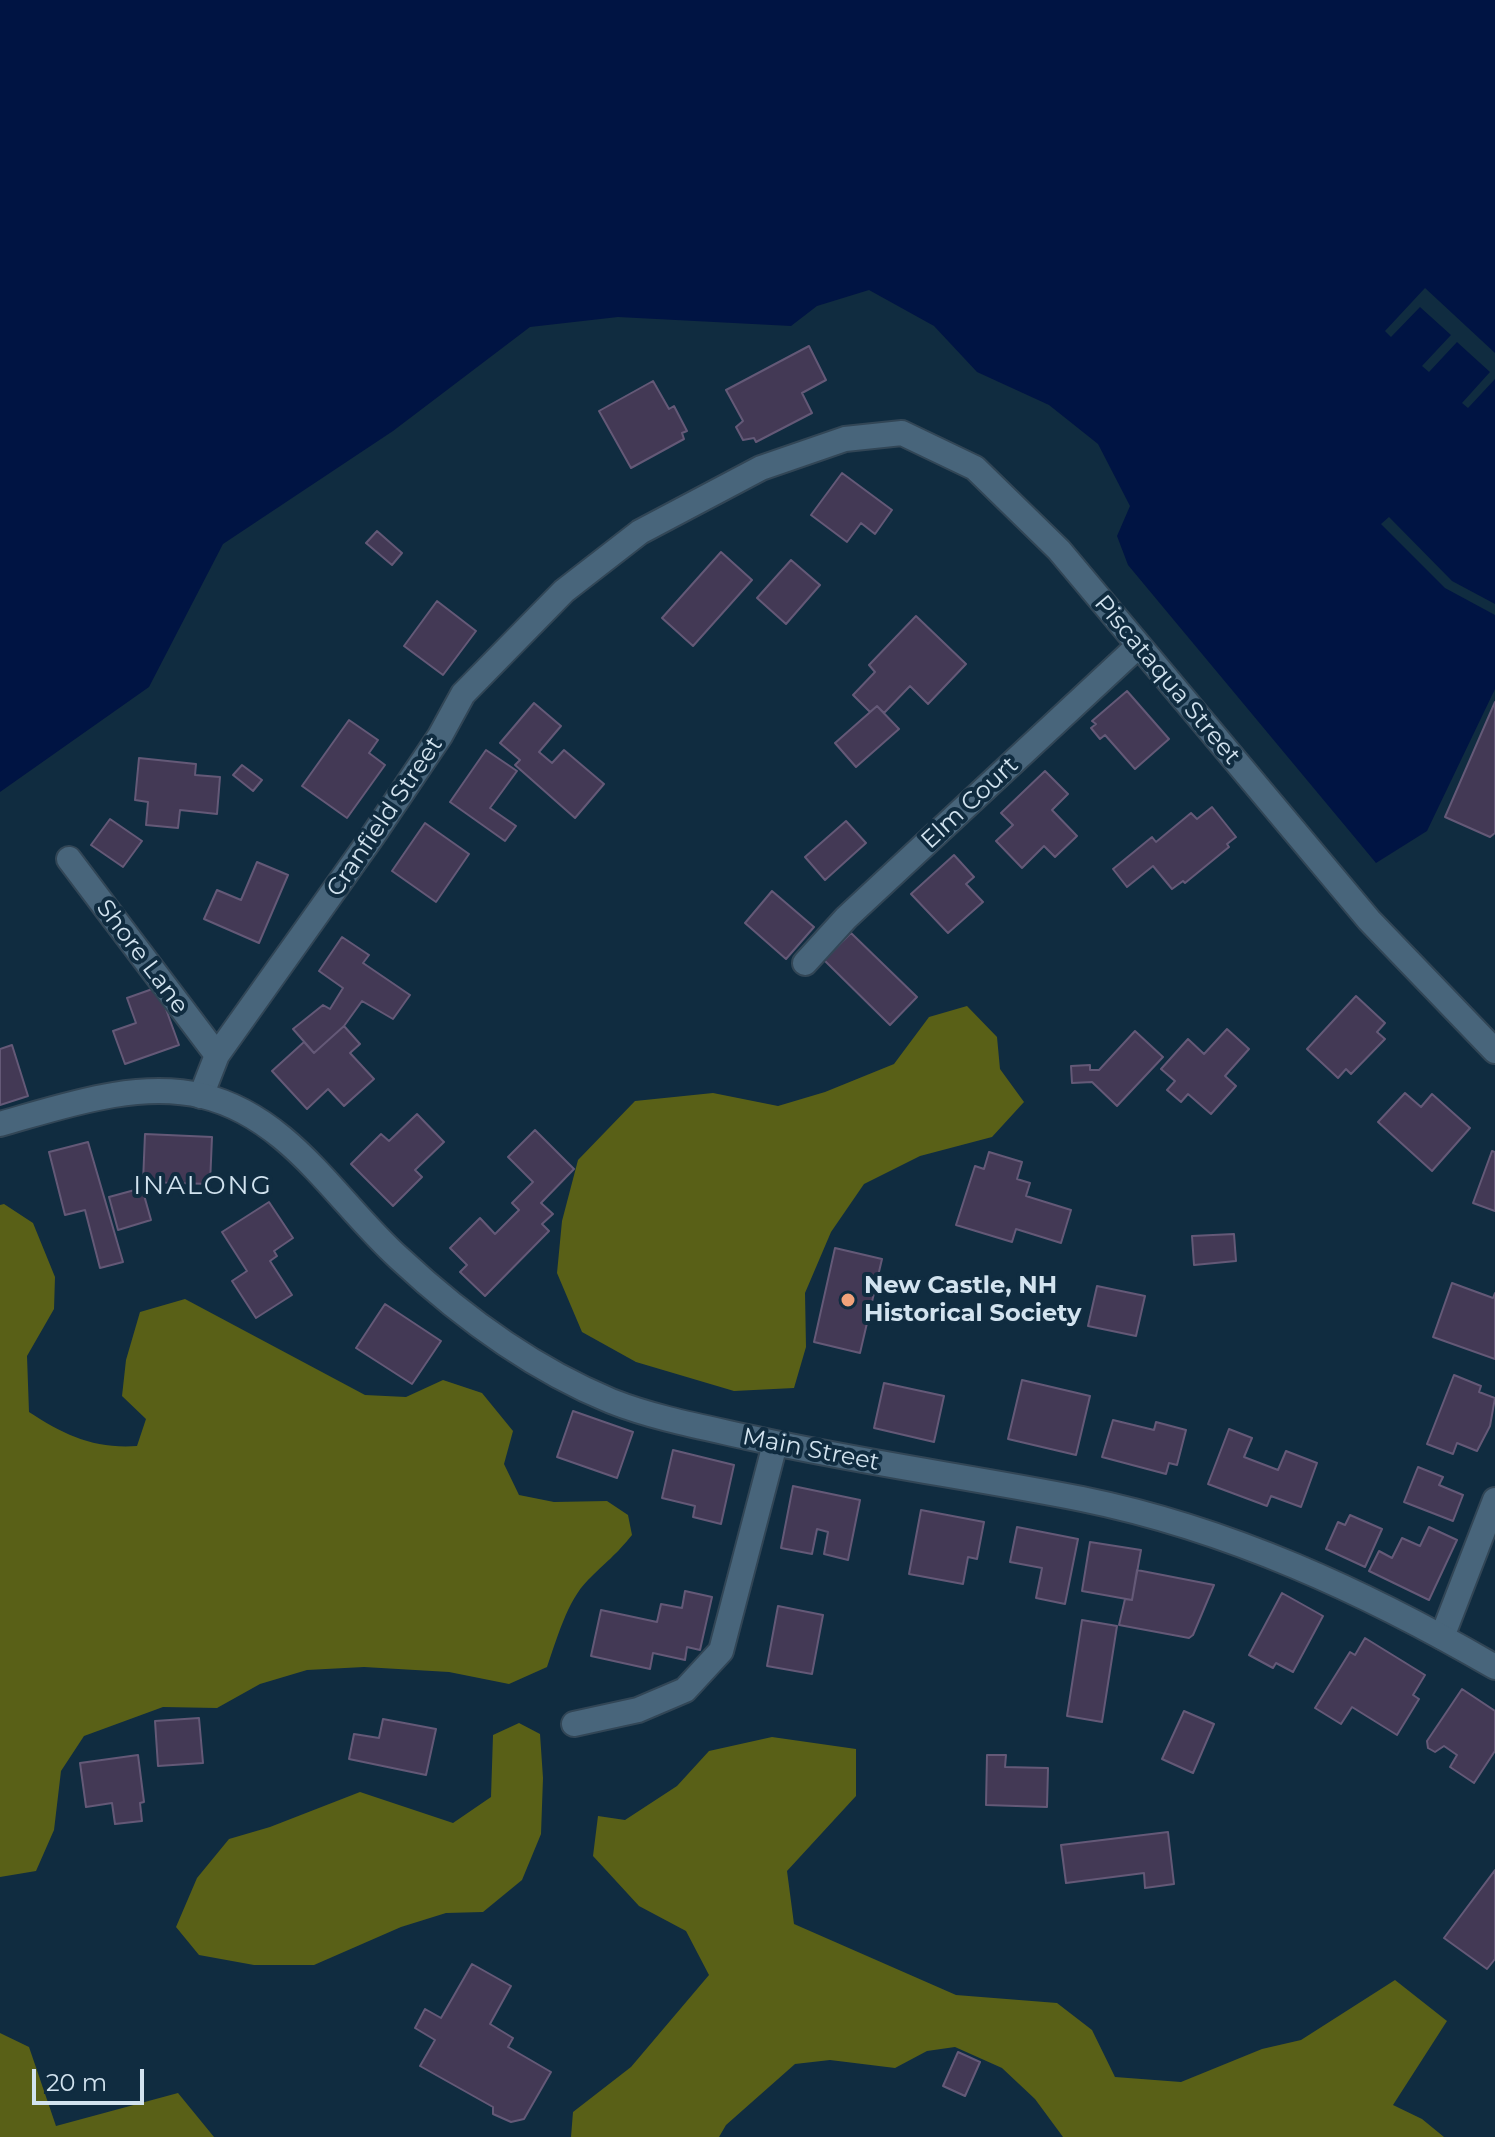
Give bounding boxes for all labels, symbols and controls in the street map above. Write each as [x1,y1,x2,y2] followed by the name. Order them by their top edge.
[1088,590,1246,770] street label: Piscataqua Street
[321,732,449,902] street label: Cranfield Street
[916,751,1024,855] street label: Elm Court
[90,894,194,1020] street label: Shore Lane
[133,1170,273,1202] district label: INALONG
[864,1272,1081,1328] place label: New Castle, NH Historical Society
[839,1291,857,1309] marker: New Castle, NH Historical Society
[740,1423,882,1477] street label: Main Street
[36,2053,148,2103] scale bar
[46,2068,107,2097] text: 20 m

